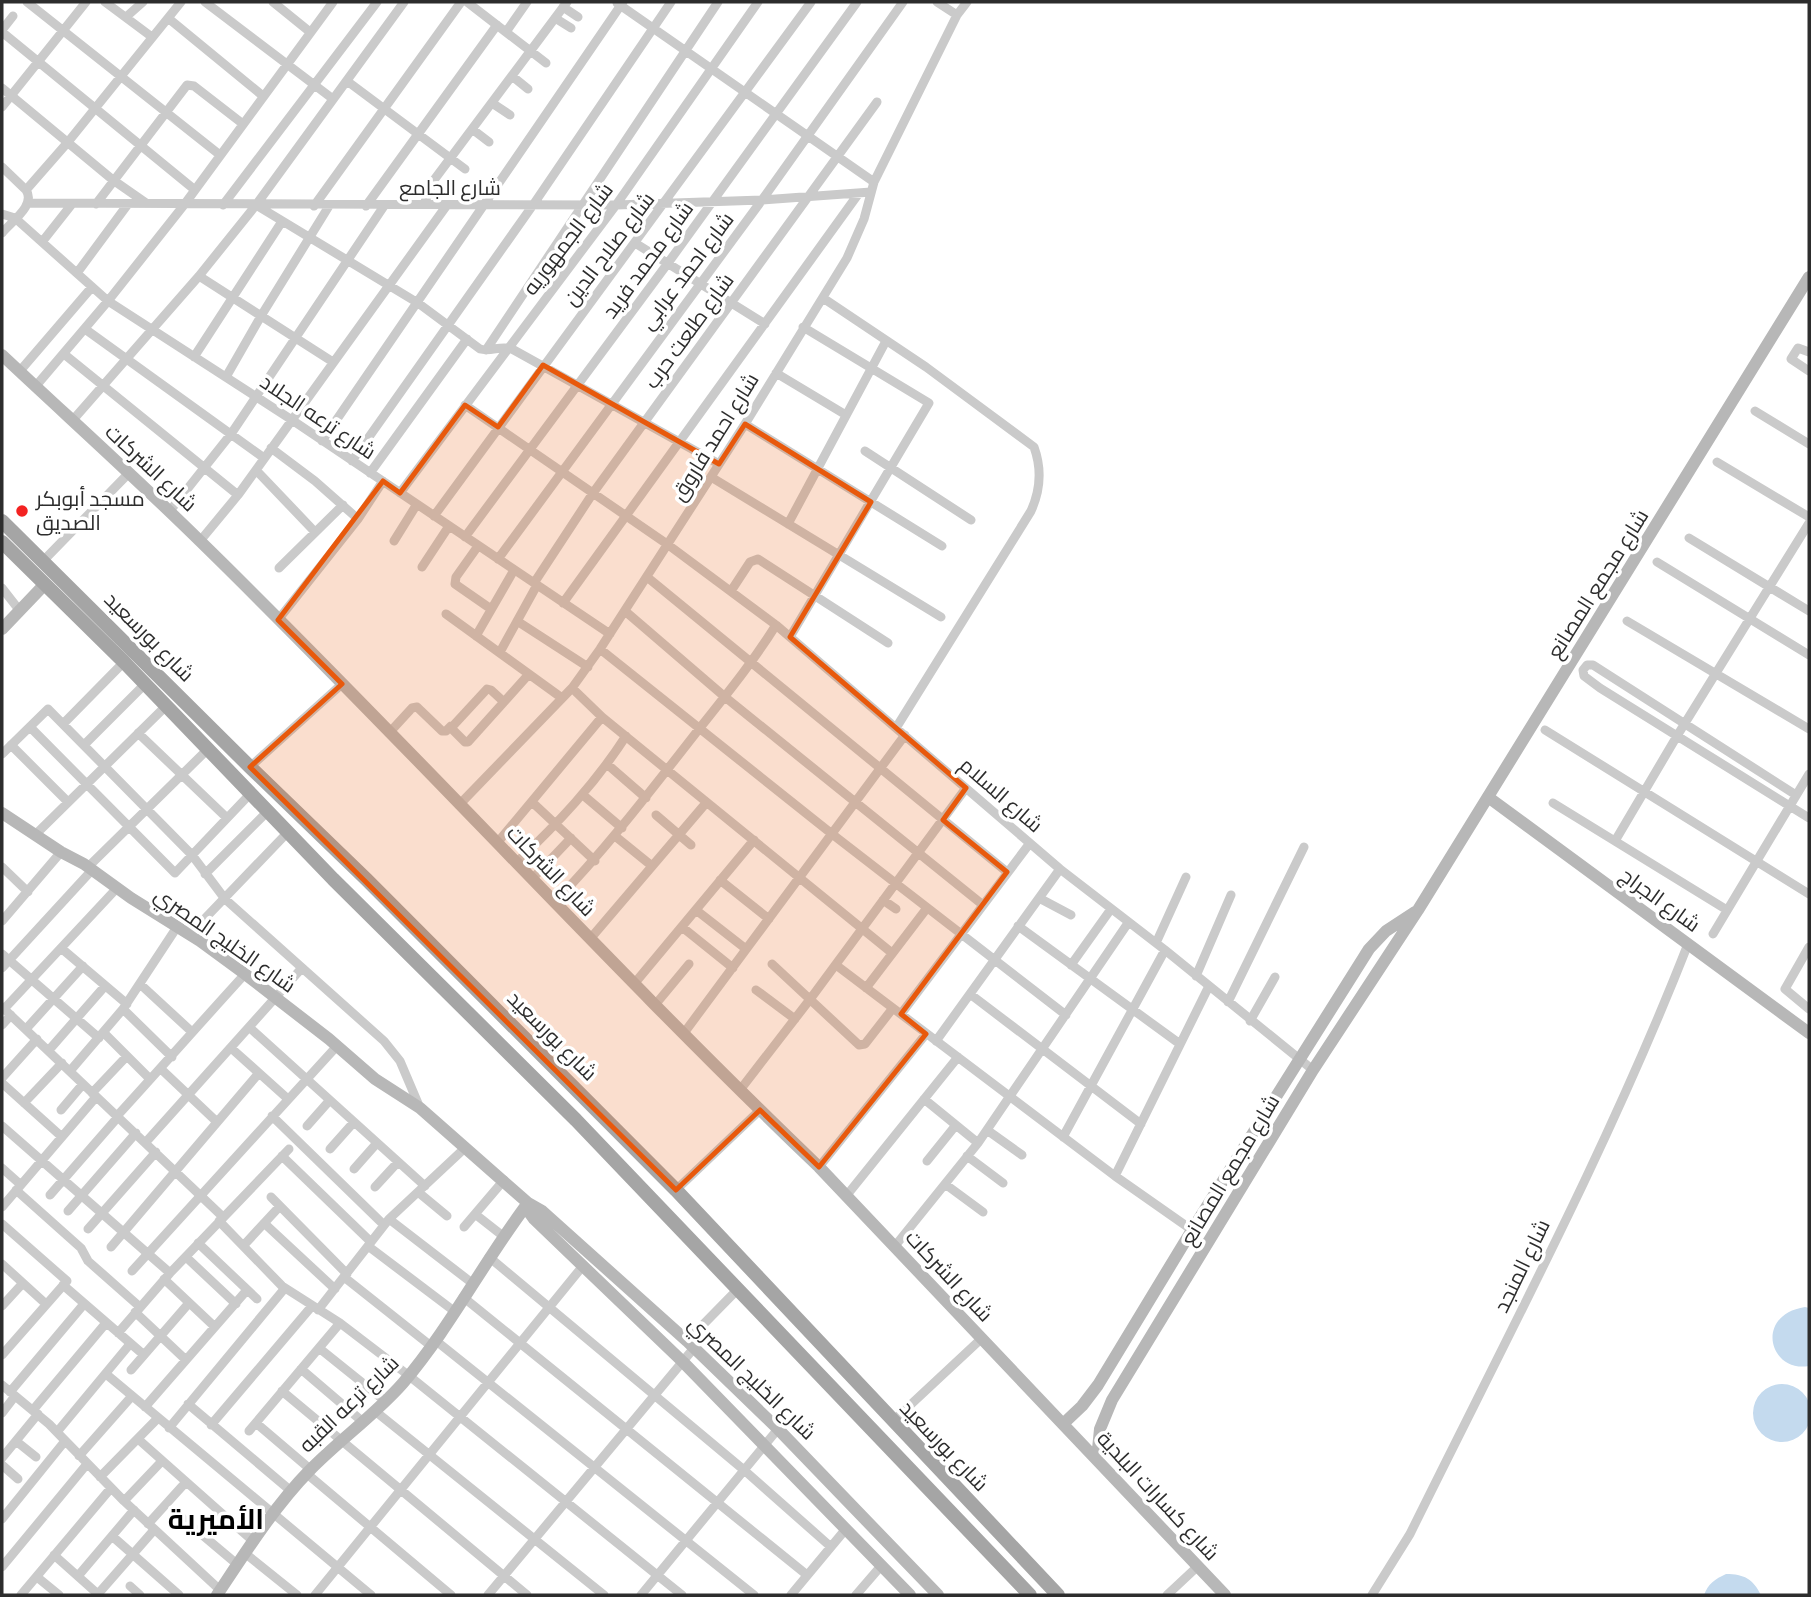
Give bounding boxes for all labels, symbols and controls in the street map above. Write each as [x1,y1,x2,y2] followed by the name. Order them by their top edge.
[399,173,501,203] street label: شارع الجامع
[516,176,620,302] street label: شارع الجمهوريه
[556,186,662,312] street label: شارع صلاح الدين
[595,195,701,325] street label: شارع محمد فريد
[633,206,742,337] street label: شارع احمد عرابي
[637,267,741,395] street label: شارع طلعت حرب
[254,367,382,467] street label: شارع ترعه الجلاد
[664,367,766,507] street label: شارع احمد فاروق
[98,417,204,519] street label: شارع الشركات
[35,484,145,538] place label: مسجد أبوبكر الصديق
[14,503,30,519] marker: مسجد أبوبكر الصديق
[1540,503,1656,665] street label: شارع مجمع المصانع
[97,585,201,689] street label: شارع بورسعيد
[953,750,1049,840] street label: شارع السلام
[500,819,602,923] street label: شارع الشركات
[1614,861,1706,939] street label: شارع الجراج
[147,880,302,1001] street label: شارع الخليج المصري
[500,984,604,1088] street label: شارع بورسعيد
[1173,1089,1287,1251] street label: شارع مجمع المصانع
[1486,1214,1558,1318] street label: شارع المنجد
[898,1223,1000,1329] street label: شارع الشركات
[681,1309,822,1447] street label: شارع الخليج المصري
[292,1349,406,1459] street label: شارع ترعه القبه
[893,1394,995,1498] street label: شارع بورسعيد
[1090,1425,1226,1567] street label: شارع كسارات البلدية
[168,1500,264,1540] district label: الأميرية

